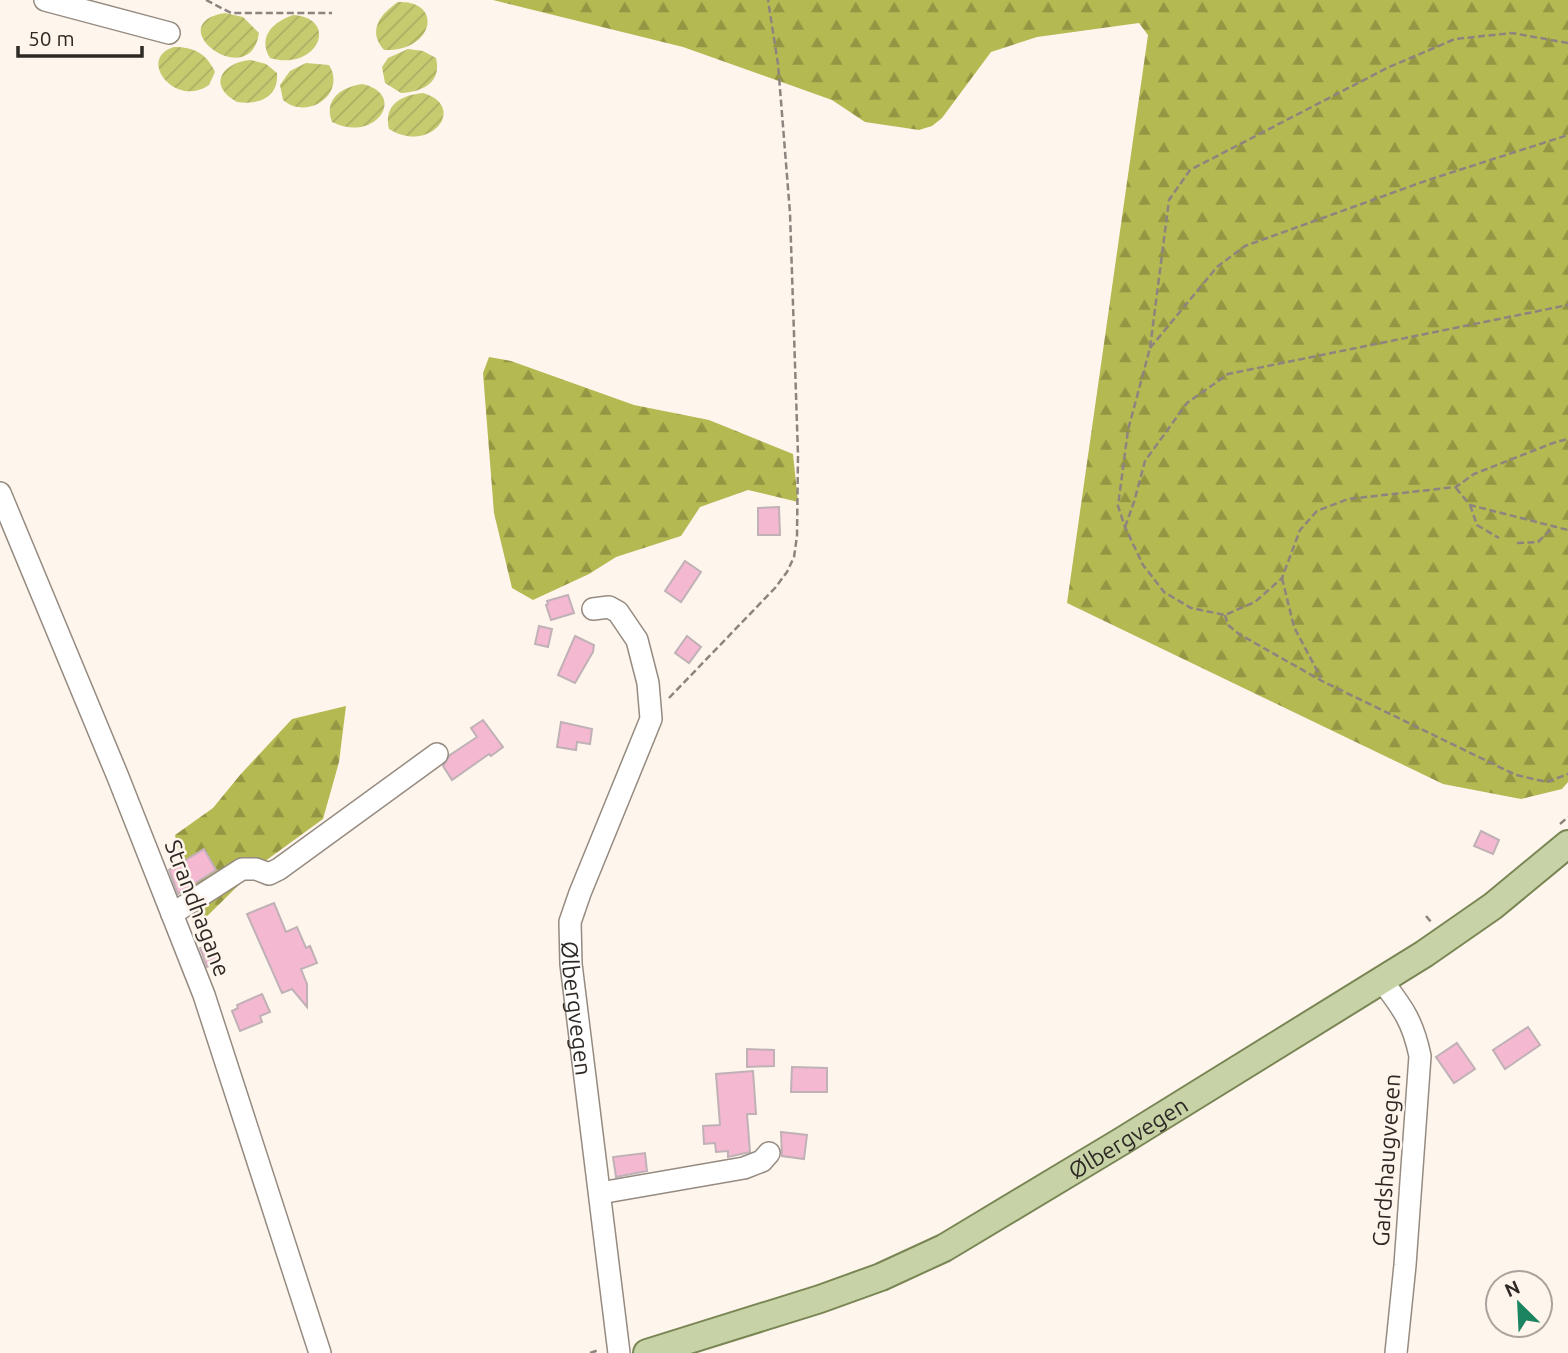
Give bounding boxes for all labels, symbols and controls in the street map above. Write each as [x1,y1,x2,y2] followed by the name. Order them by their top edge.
[18,14,142,58] scale bar
[28,26,75,50] text: 50 m
[161,836,235,980] street label: Strandhagane
[558,941,597,1077] street label: Ølbergvegen
[1367,1073,1405,1247] street label: Gardshaugvegen
[1064,1091,1192,1183] street label: Ølbergvegen
[1484,1269,1554,1339] north arrow
[1501,1276,1523,1301] text: N

